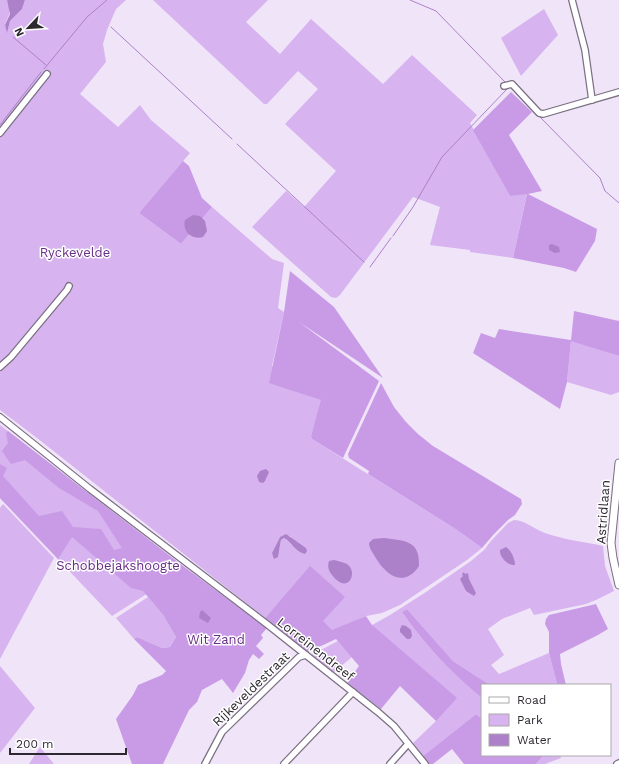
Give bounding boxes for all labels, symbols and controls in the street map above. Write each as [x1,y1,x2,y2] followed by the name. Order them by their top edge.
[8,8,48,48] north arrow
[12,26,27,38] text: N
[40,245,110,260] park label: Ryckevelde
[593,479,613,545] street label: Astridlaan
[56,558,180,573] park label: Schobbejakshoogte
[274,614,358,684] street label: Lorreinendreef
[187,632,245,647] park label: Wit Zand
[209,648,293,730] street label: Rijkeveldestraat
[481,684,611,756] legend
[517,693,546,707] text: Road
[517,713,543,727] text: Park
[10,730,126,756] scale bar
[517,733,552,747] text: Water
[16,737,53,751] text: 200 m

